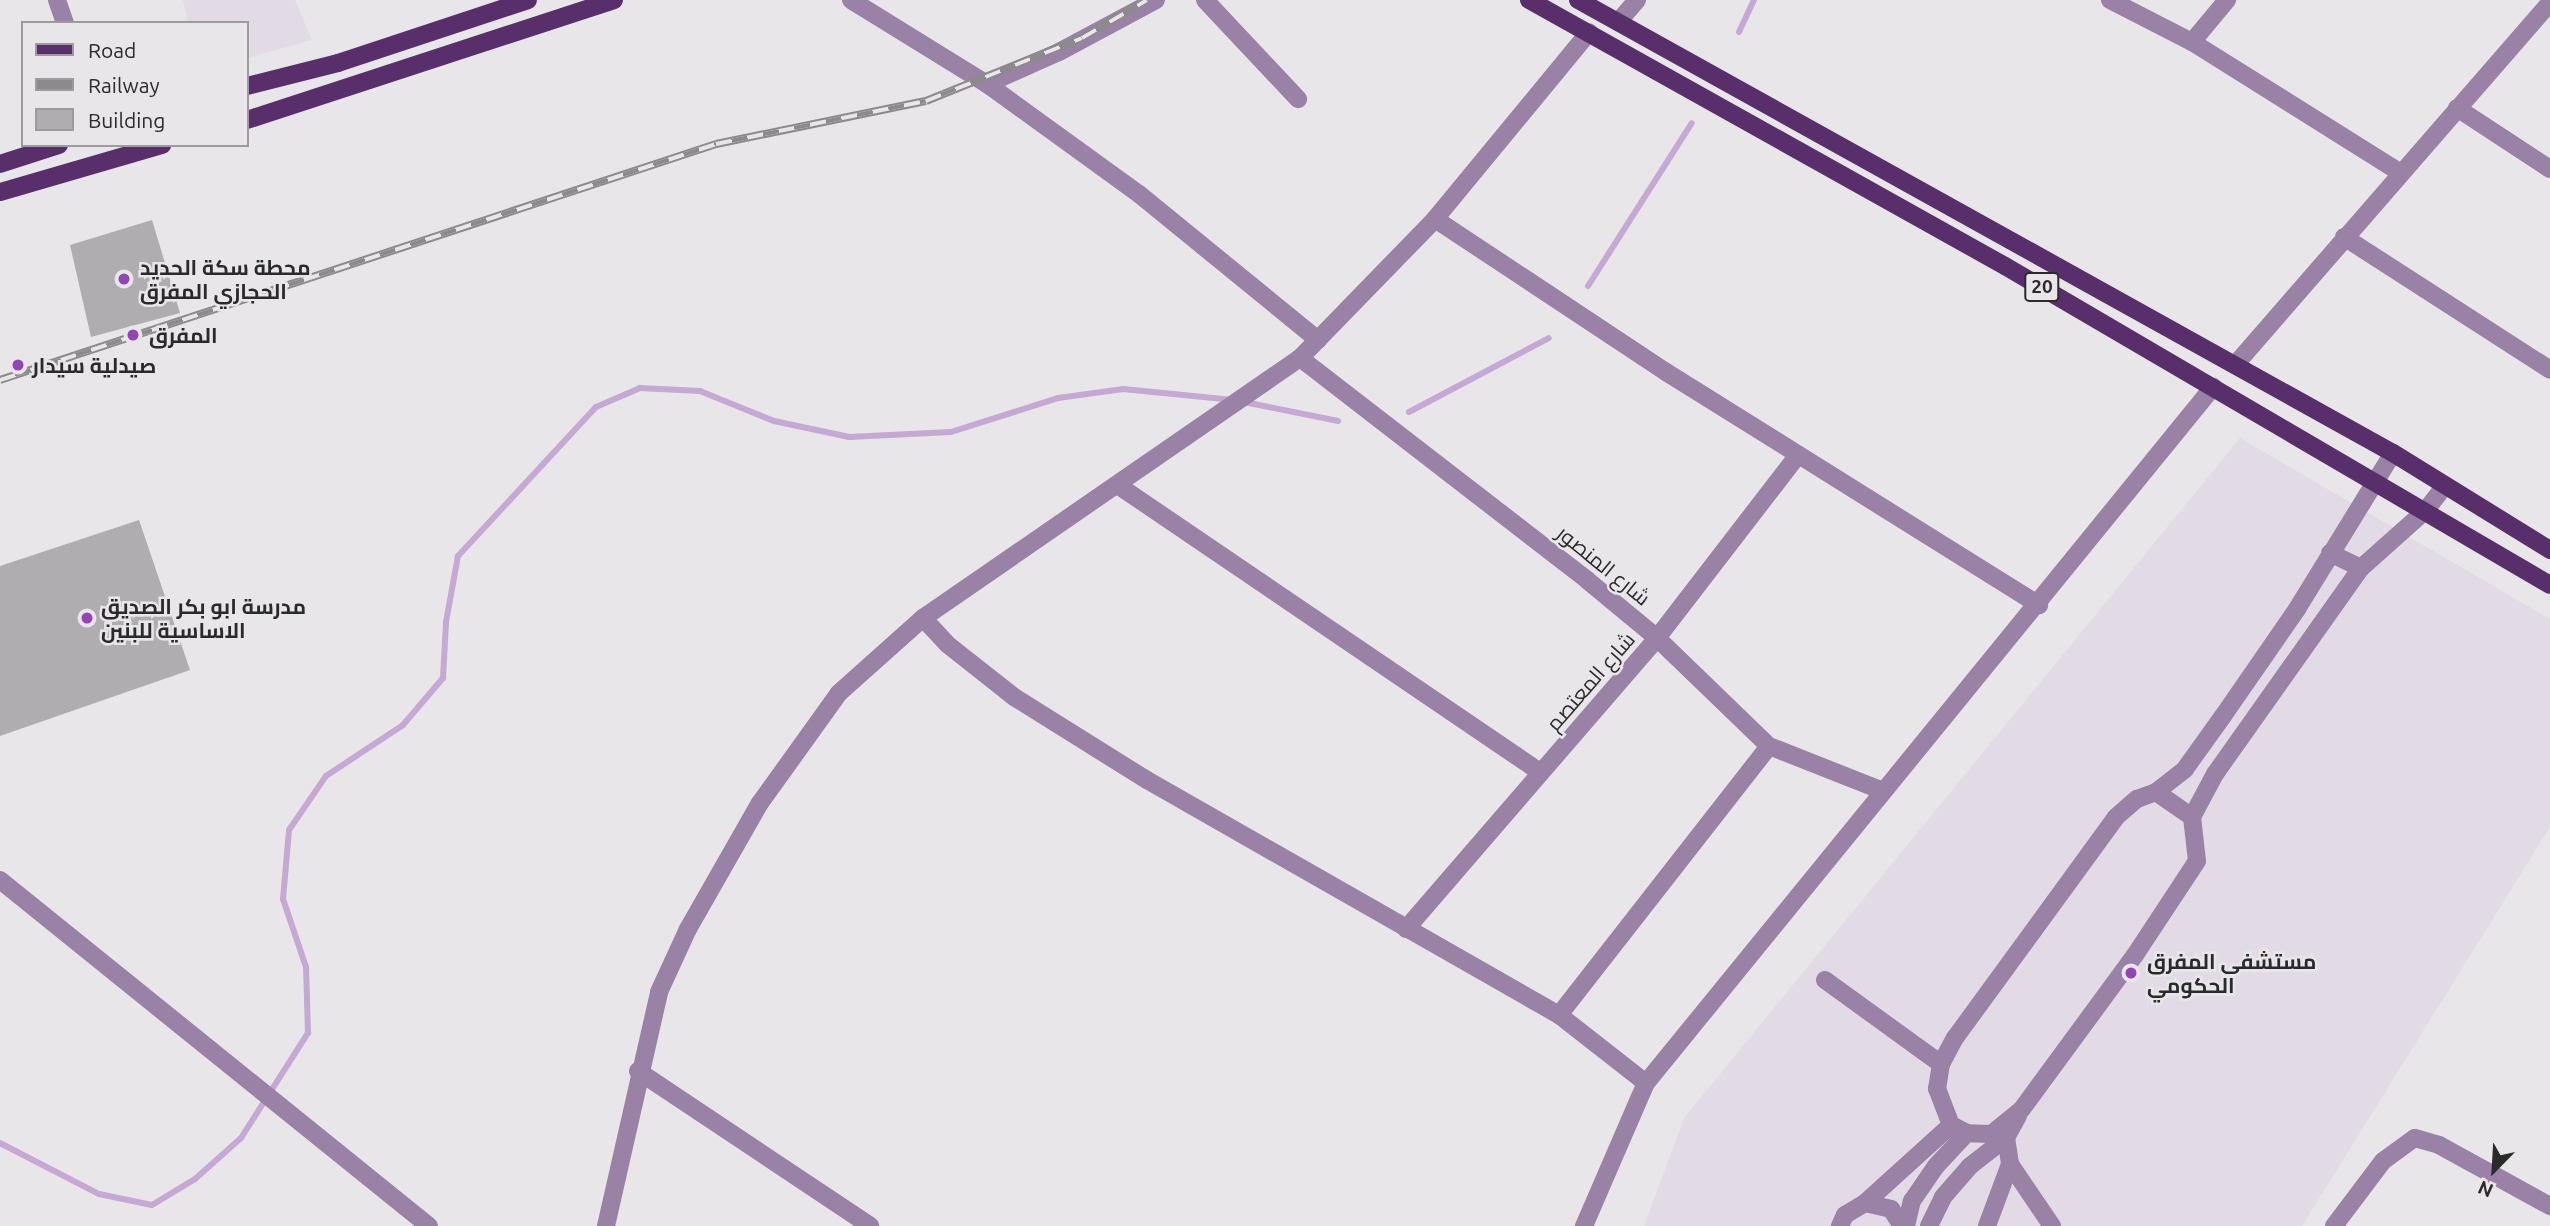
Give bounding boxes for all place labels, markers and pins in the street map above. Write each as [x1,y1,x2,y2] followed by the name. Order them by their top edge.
[140,254,311,304] place label: محطة سكة الحديد الحجازي المفرق
[114,269,134,289] marker: محطة سكة الحديد الحجازي المفرق
[149,322,218,348] place label: المفرق
[123,325,143,345] marker: المفرق
[32,352,156,378] place label: صيدلية سيدار
[10,357,26,373] marker: صيدلية سيدار
[101,593,306,643] place label: مدرسة ابو بكر الصديق الاساسية للبنين
[79,610,95,626] marker: مدرسة ابو بكر الصديق الاساسية للبنين
[2147,948,2316,998] place label: مستشفى المفرق الحكومي
[2121,963,2141,983] marker: مستشفى المفرق الحكومي

